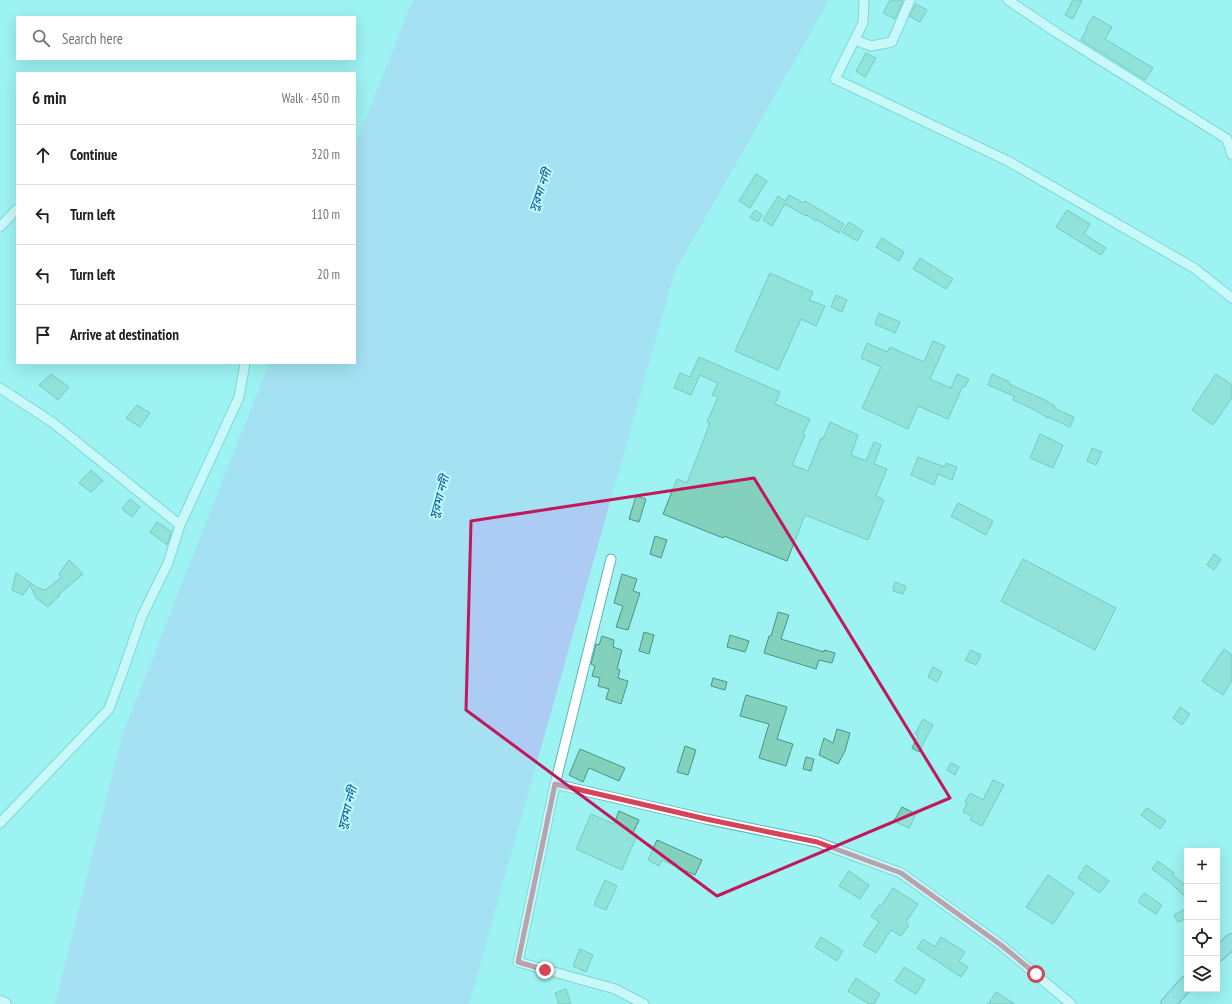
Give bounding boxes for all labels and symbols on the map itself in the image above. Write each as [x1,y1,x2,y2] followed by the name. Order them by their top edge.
[525,164,556,214] water label: সুরমা নদী
[426,471,453,521] water label: সুরমা নদী
[334,782,361,832] water label: সুরমা নদী
[536,961,554,979] route end
[1027,965,1045,983] route start

